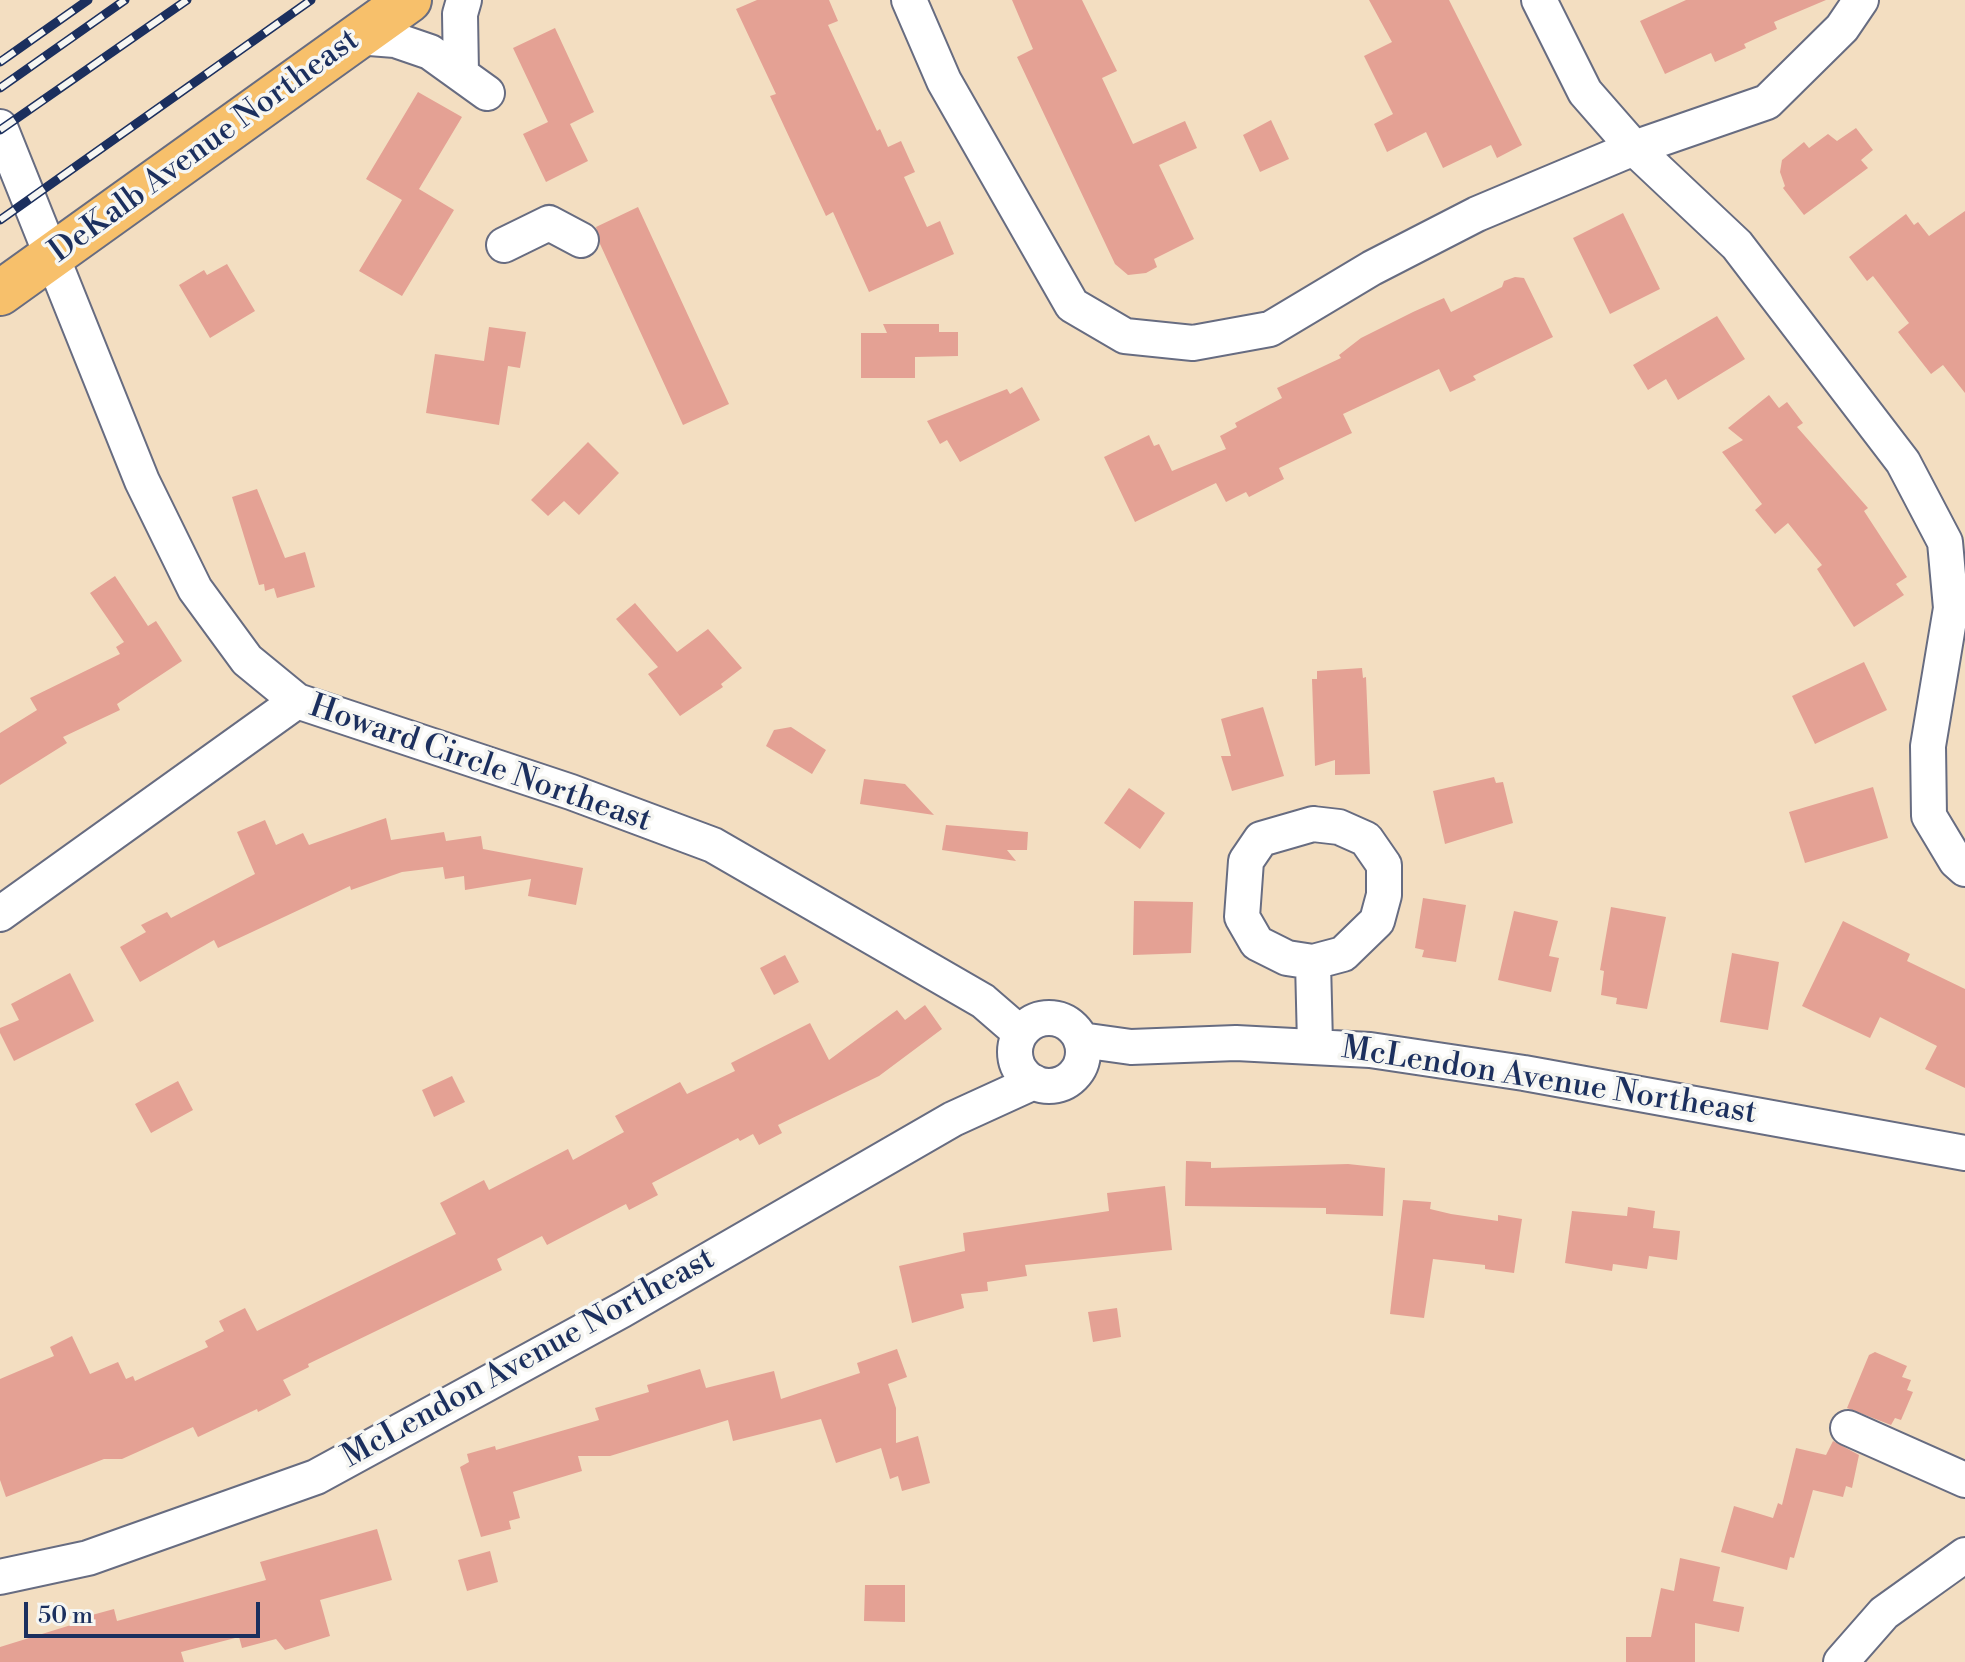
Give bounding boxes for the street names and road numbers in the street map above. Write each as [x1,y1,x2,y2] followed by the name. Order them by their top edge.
[43,22,367,272] street label: DeKalb Avenue Northeast
[304,688,656,842] street label: Howard Circle Northeast
[1339,1030,1759,1134] street label: McLendon Avenue Northeast
[336,1240,722,1478] street label: McLendon Avenue Northeast

